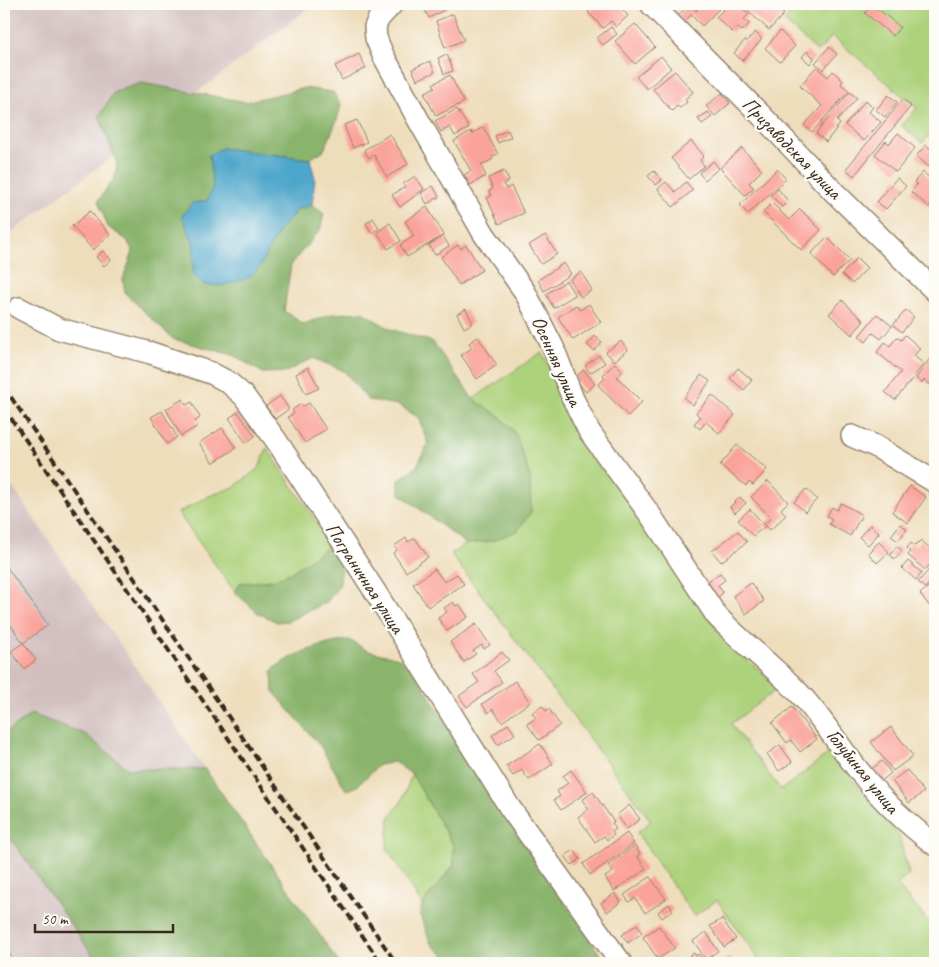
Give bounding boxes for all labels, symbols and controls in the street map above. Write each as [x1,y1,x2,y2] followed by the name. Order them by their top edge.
[737,92,848,206] street label: Призаводская улица
[526,312,589,412] street label: Осенняя улица
[320,518,411,640] street label: Пограничная улица
[821,724,906,820] street label: Голубиная улица
[35,902,172,934] scale bar
[42,910,69,929] text: 50 m

